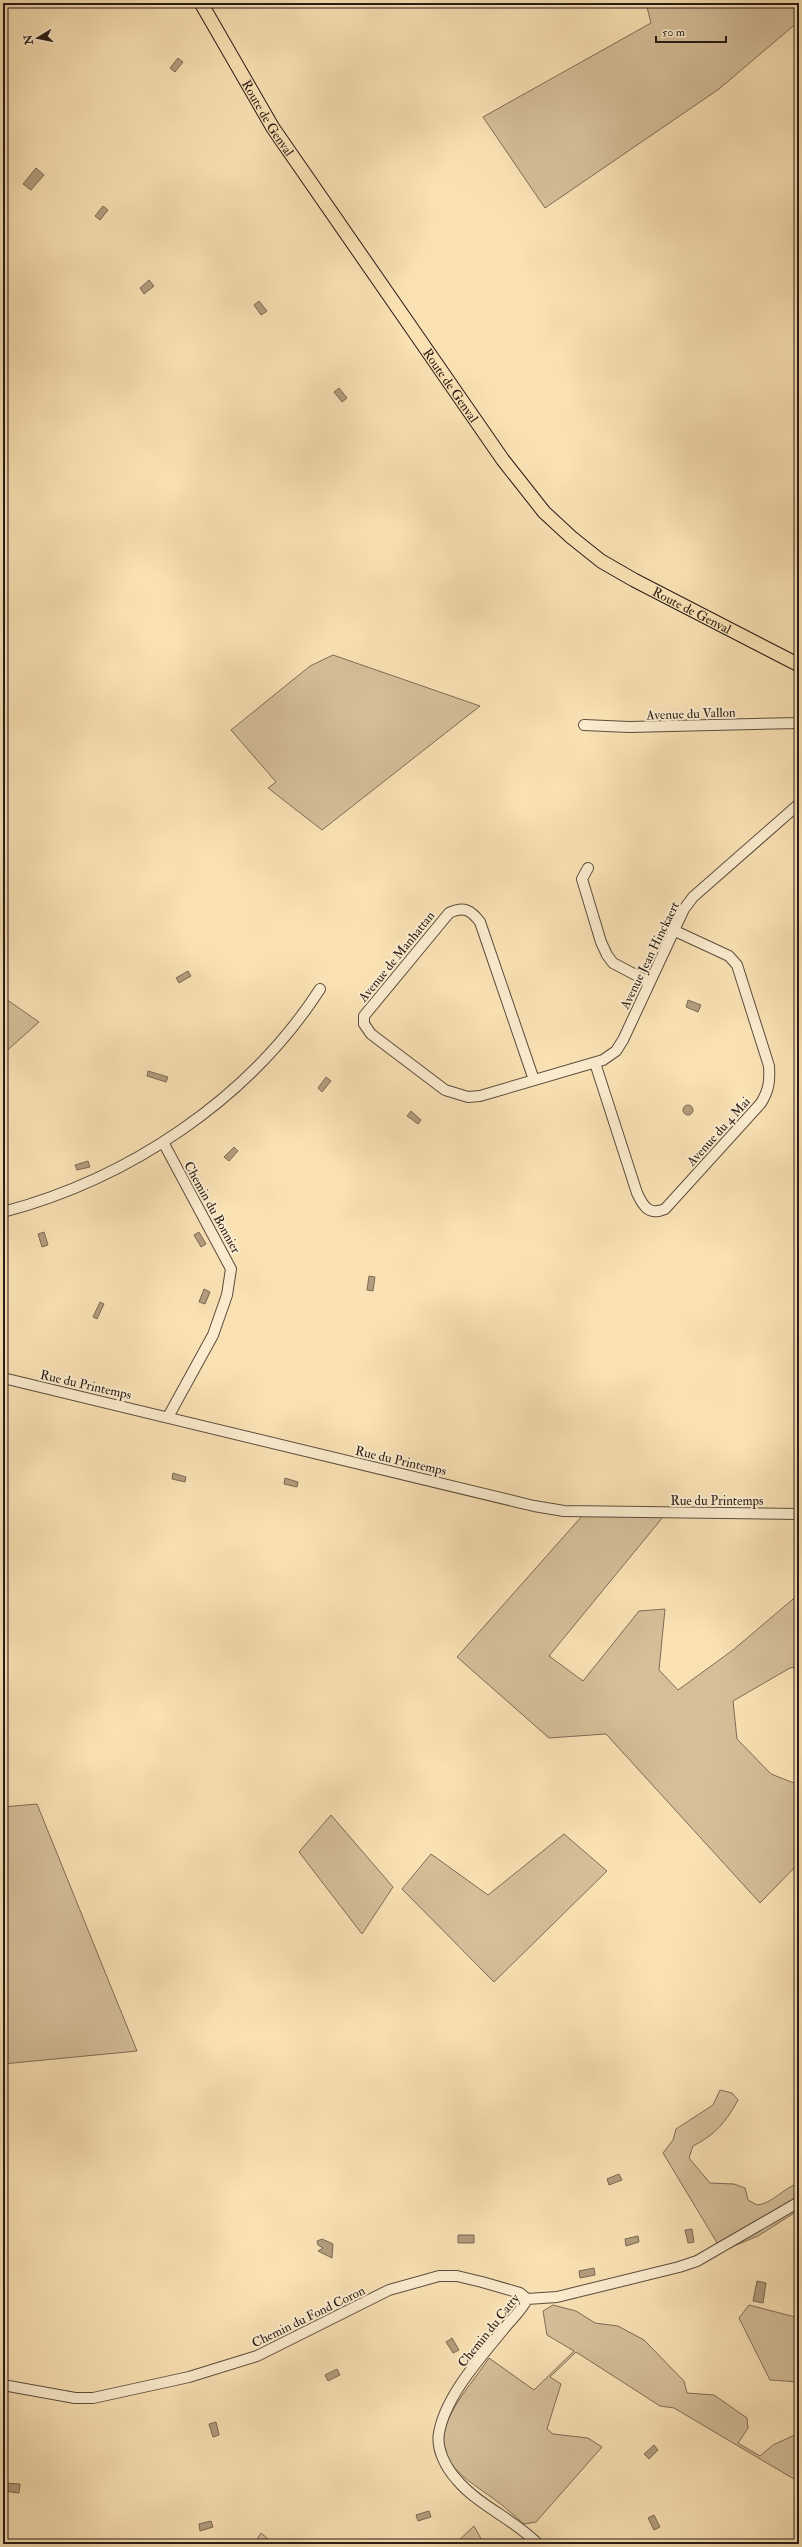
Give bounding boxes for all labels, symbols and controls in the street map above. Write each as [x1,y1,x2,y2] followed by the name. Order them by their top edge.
[18,18,58,58] north arrow
[656,18,726,44] scale bar
[662,25,686,40] text: 50 m
[21,33,36,47] text: N
[238,77,297,160] street label: Route de Genval
[419,346,482,426] street label: Route de Genval
[650,584,734,638] street label: Route de Genval
[645,704,736,724] street label: Avenue du Vallon
[616,899,683,1013] street label: Avenue Jean Hinckaert
[355,908,438,1006] street label: Avenue de Manhattan
[683,1093,754,1170] street label: Avenue du 4 Mai
[180,1159,244,1256] street label: Chemin du Bonnier
[38,1367,133,1404] street label: Rue du Printemps
[353,1443,448,1480] street label: Rue du Printemps
[670,1493,764,1510] street label: Rue du Printemps
[249,2282,368,2351] street label: Chemin du Fond Coron
[454,2291,524,2371] street label: Chemin du Catty

